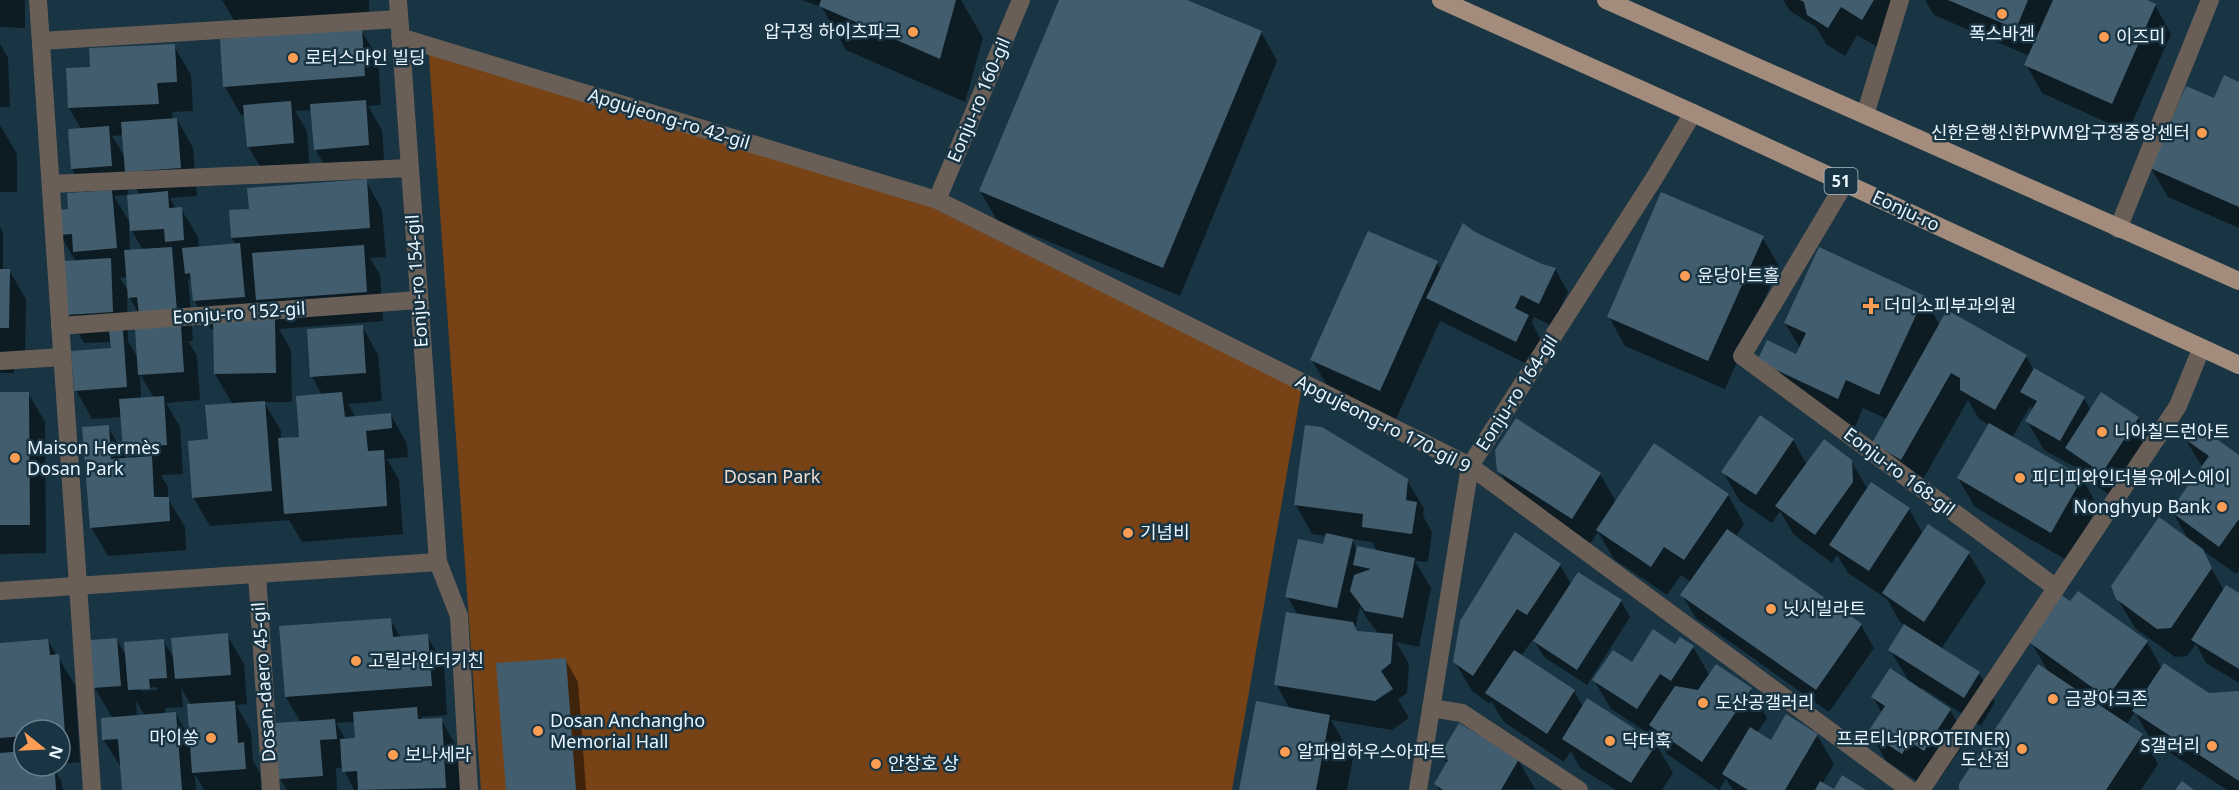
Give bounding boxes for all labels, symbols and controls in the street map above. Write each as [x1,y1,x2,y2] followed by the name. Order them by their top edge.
[1995,7,2009,21] marker: 폭스바겐
[764,19,901,43] place label: 압구정 하이츠파크
[1969,21,2035,45] place label: 폭스바겐
[2116,24,2166,48] place label: 이즈미
[906,25,920,39] marker: 압구정 하이츠파크
[2097,30,2111,44] marker: 이즈미
[941,34,1015,166] street label: Eonju-ro 160-gil
[305,45,426,69] place label: 로터스마인 빌딩
[286,51,300,65] marker: 로터스마인 빌딩
[586,82,753,154] street label: Apgujeong-ro 42-gil
[1931,120,2190,144] place label: 신한은행신한PWM압구정중앙센터
[2195,126,2209,140] marker: 신한은행신한PWM압구정중앙센터
[1824,168,1858,194] road number: 51
[1869,184,1944,236] street label: Eonju-ro
[399,214,433,348] street label: Eonju-ro 154-gil
[1697,263,1780,287] place label: 윤당아트홀
[1678,269,1692,283] marker: 윤당아트홀
[1884,293,2016,317] place label: 더미소피부과의원
[172,295,306,329] street label: Eonju-ro 152-gil
[1862,297,1880,315] marker: 더미소피부과의원
[1470,330,1563,455] street label: Eonju-ro 164-gil
[1292,369,1475,478] street label: Apgujeong-ro 170-gil 9
[2114,419,2230,443] place label: 니아칠드런아트
[1839,422,1960,521] street label: Eonju-ro 168-gil
[2095,425,2109,439] marker: 니아칠드런아트
[27,435,160,480] place label: Maison Hermès Dosan Park
[8,451,22,465] marker: Maison Hermès Dosan Park
[724,464,821,488] park label: Dosan Park
[2032,465,2231,489] place label: 피디피와인더블유에스에이
[2013,471,2027,485] marker: 피디피와인더블유에스에이
[2074,494,2210,518] place label: Nonghyup Bank
[2215,500,2229,514] marker: Nonghyup Bank
[1140,520,1190,544] place label: 기념비
[1121,526,1135,540] marker: 기념비
[1783,596,1866,620] place label: 닛시빌라트
[245,601,281,763] street label: Dosan-daero 45-gil
[1764,602,1778,616] marker: 닛시빌라트
[368,648,484,672] place label: 고릴라인더키친
[349,654,363,668] marker: 고릴라인더키친
[2065,686,2148,710] place label: 금광아크존
[1715,690,1814,714] place label: 도산공갤러리
[2046,692,2060,706] marker: 금광아크존
[1696,696,1710,710] marker: 도산공갤러리
[550,708,705,753] place label: Dosan Anchangho Memorial Hall
[12,718,72,778] north arrow
[531,724,545,738] marker: Dosan Anchangho Memorial Hall
[149,725,199,749] place label: 마이쏭
[1836,726,2010,771] place label: 프로티너(PROTEINER) 도산점
[1622,728,1672,752] place label: 닥터훅
[204,731,218,745] marker: 마이쏭
[2140,733,2200,757] place label: S갤러리
[1603,734,1617,748] marker: 닥터훅
[1297,739,1446,763] place label: 알파임하우스아파트
[2205,739,2219,753] marker: S갤러리
[405,742,472,766] place label: 보나세라
[2015,742,2029,756] marker: 프로티너(PROTEINER) 도산점
[44,743,69,762] text: N
[1278,745,1292,759] marker: 알파임하우스아파트
[386,748,400,762] marker: 보나세라
[888,751,959,775] place label: 안창호 상
[869,757,883,771] marker: 안창호 상

